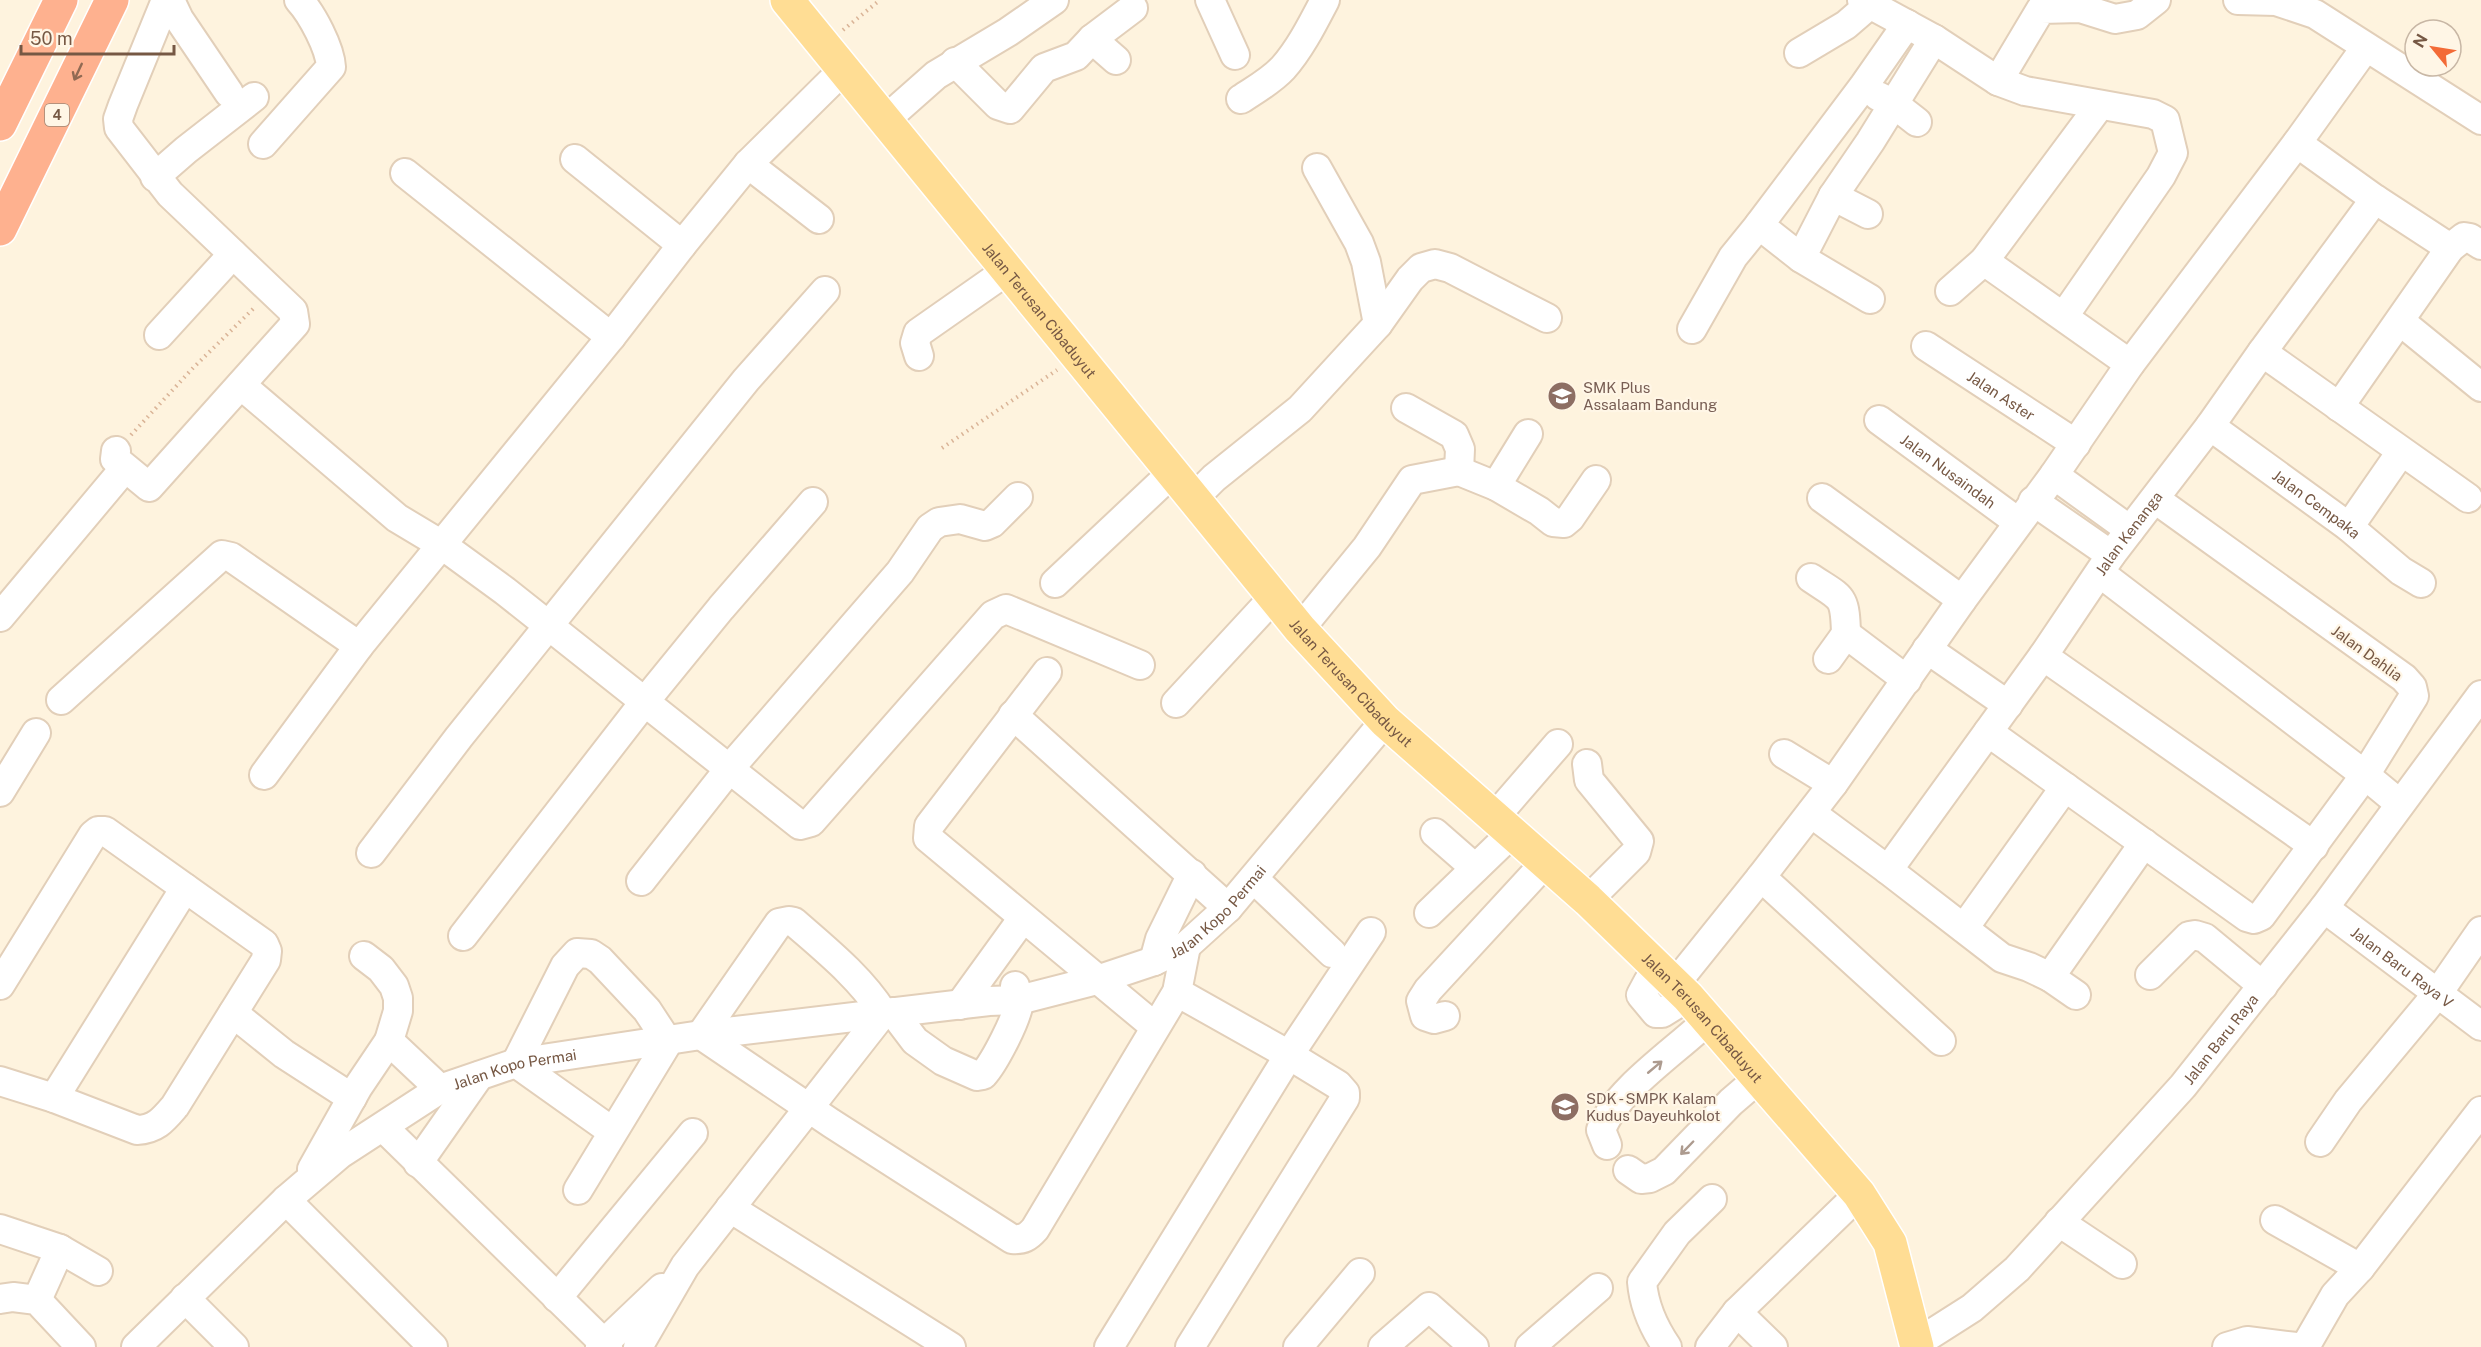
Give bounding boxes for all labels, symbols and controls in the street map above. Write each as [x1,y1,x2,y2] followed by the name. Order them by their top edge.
[21,18,174,56] scale bar
[2403,18,2463,78] north arrow
[30,28,73,49] text: 50 m
[2409,31,2432,51] text: N
[71,62,83,80] one-way arrow
[45,104,69,126] road number: 4
[980,239,1100,381] street label: Jalan Terusan Cibaduyut
[1964,367,2038,423] street label: Jalan Aster
[1583,379,1717,413] place label: SMK Plus Assalaam Bandung
[1546,380,1578,412] school or university icon: SMK Plus Assalaam Bandung
[1898,430,1999,511] street label: Jalan Nusaindah
[2269,466,2364,542] street label: Jalan Cempaka
[2092,488,2165,578] street label: Jalan Kenanga
[1287,615,1416,750] street label: Jalan Terusan Cibaduyut
[2328,622,2406,684] street label: Jalan Dahlia
[1167,862,1269,961] street label: Jalan Kopo Permai
[2348,923,2457,1011] street label: Jalan Baru Raya V
[1639,949,1767,1086] street label: Jalan Terusan Cibaduyut
[2180,990,2261,1087] street label: Jalan Baru Raya
[451,1045,578,1092] street label: Jalan Kopo Permai
[1647,1061,1663,1074] one-way arrow
[1586,1090,1720,1124] place label: SDK - SMPK Kalam Kudus Dayeuhkolot
[1549,1091,1581,1123] school or university icon: SDK - SMPK Kalam Kudus Dayeuhkolot
[1679,1140,1694,1155] one-way arrow

